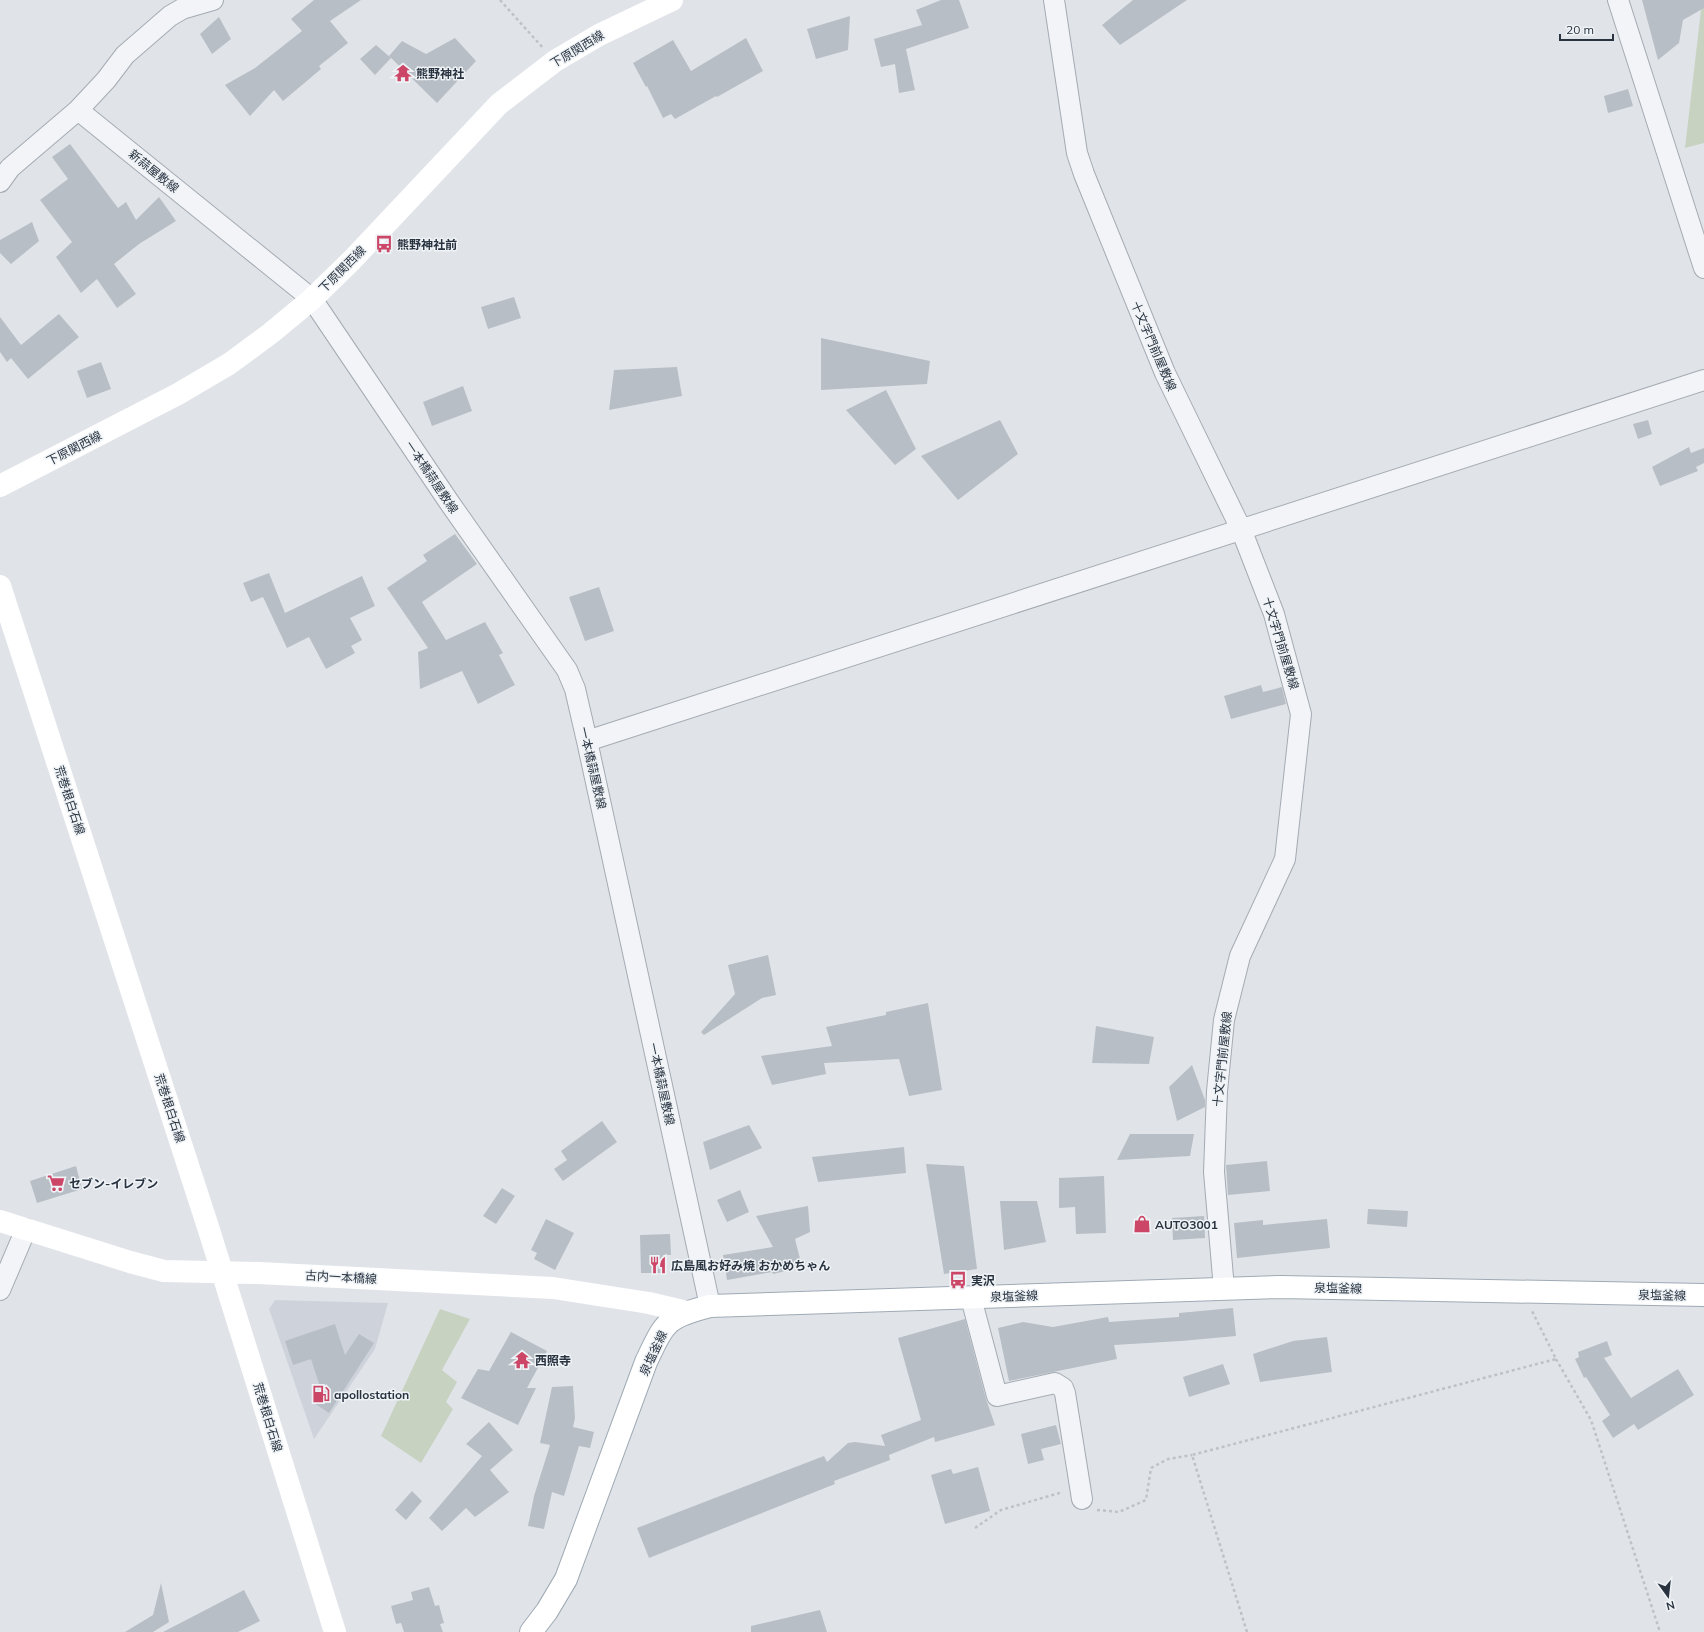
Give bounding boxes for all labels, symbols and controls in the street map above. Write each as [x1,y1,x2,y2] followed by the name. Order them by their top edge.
[1560,16,1613,42] scale bar
[1566,22,1594,37] text: 20 m
[547,27,607,71] street label: 下原関西線
[393,63,413,83] temple icon: 熊野神社
[416,66,464,81] place label: 熊野神社
[126,146,182,196] street label: 新蒜屋敷線
[374,234,394,254] bus stop icon: 熊野神社前
[397,237,457,252] place label: 熊野神社前
[315,242,369,296] street label: 下原関西線
[1128,299,1180,393] street label: 十文字門前屋敷線
[44,428,104,468] street label: 下原関西線
[402,438,462,516] street label: 一本橋蒜屋敷線
[1260,595,1302,691] street label: 十文字門前屋敷線
[576,725,610,811] street label: 一本橋蒜屋敷線
[52,763,88,837] street label: 荒巻根白石線
[1210,1010,1234,1108] street label: 十文字門前屋敷線
[646,1041,678,1127] street label: 一本橋蒜屋敷線
[152,1071,188,1145] street label: 荒巻根白石線
[46,1173,66,1193] supermarket icon: セブン-イレブン
[69,1176,158,1191] place label: セブン-イレブン
[1132,1214,1152,1234] shop icon: AUTO3001
[1155,1217,1218,1232] place label: AUTO3001
[648,1255,668,1275] restaurant icon: 広島風お好み焼 おかめちゃん
[671,1258,830,1273] place label: 広島風お好み焼 おかめちゃん
[305,1268,377,1286] street label: 古内一本橋線
[948,1270,968,1290] bus stop icon: 実沢
[971,1273,995,1288] place label: 実沢
[1314,1280,1362,1296] street label: 泉塩釜線
[1638,1287,1686,1303] street label: 泉塩釜線
[990,1288,1038,1304] street label: 泉塩釜線
[636,1328,670,1378] street label: 泉塩釜線
[512,1350,532,1370] temple icon: 西照寺
[535,1353,571,1368] place label: 西照寺
[250,1380,286,1454] street label: 荒巻根白石線
[311,1384,331,1404] fuel station icon: apollostation
[334,1387,409,1402] place label: apollostation
[1648,1576,1688,1616] north arrow
[1665,1598,1676,1613] text: N

